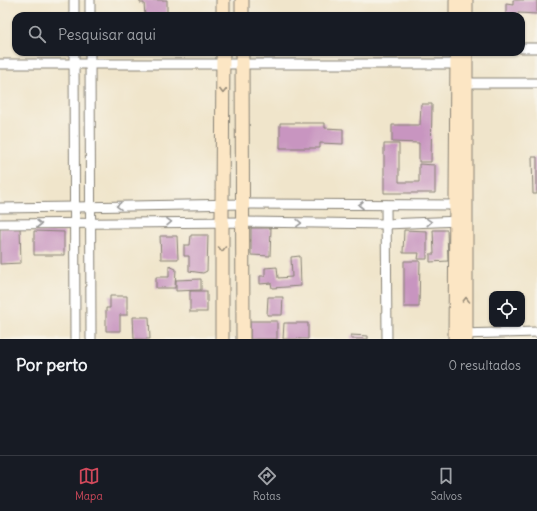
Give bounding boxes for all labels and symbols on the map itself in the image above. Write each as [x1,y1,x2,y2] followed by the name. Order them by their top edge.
[219,88,227,94] one-way arrow
[358,201,364,209] one-way arrow
[116,202,122,211] one-way arrow
[166,218,172,226] one-way arrow
[426,218,432,227] one-way arrow
[296,219,302,227] one-way arrow
[36,220,42,228] one-way arrow
[218,246,226,252] one-way arrow
[462,297,470,303] one-way arrow

